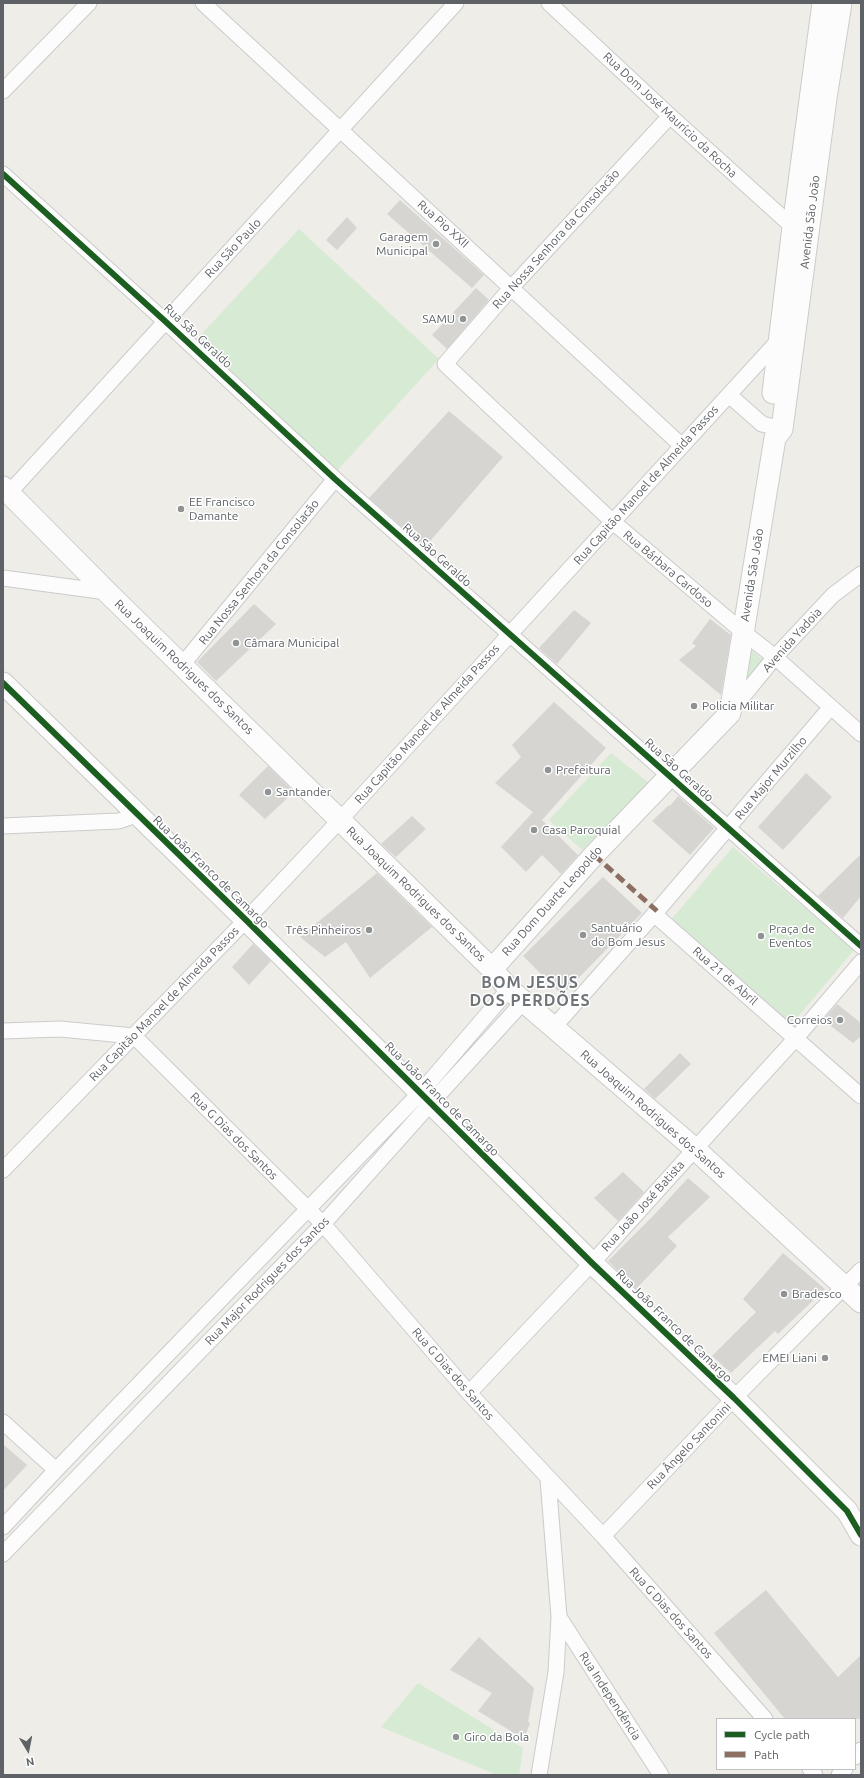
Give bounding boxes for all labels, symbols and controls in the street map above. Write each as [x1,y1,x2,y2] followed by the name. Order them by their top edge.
[600,49,740,181] street label: Rua Dom José Maurício da Rocha
[490,166,622,312] street label: Rua Nossa Senhora da Consolacão
[797,174,823,270] street label: Avenida São João
[414,197,472,251] street label: Rua Pio XXII
[202,215,264,281] street label: Rua São Paulo
[376,230,428,258] place label: Garagem Municipal
[431,239,441,249] marker: Garagem Municipal
[161,301,235,371] street label: Rua São Geraldo
[422,312,455,326] place label: SAMU
[458,314,468,324] marker: SAMU
[571,402,721,568] street label: Rua Capitão Manoel de Almeida Passos
[189,495,255,523] place label: EE Francisco Damante
[196,496,322,648] street label: Rua Nossa Senhora da Consolacão
[176,504,186,514] marker: EE Francisco Damante
[400,520,474,590] street label: Rua São Geraldo
[620,527,716,611] street label: Rua Bárbara Cardoso
[738,527,766,623] street label: Avenida São João
[111,597,257,737] street label: Rua Joaquim Rodrigues dos Santos
[759,605,825,675] street label: Avenida Yadoia
[244,636,339,650] place label: Câmara Municipal
[231,638,241,648] marker: Câmara Municipal
[352,641,502,807] street label: Rua Capitão Manoel de Almeida Passos
[702,699,774,713] place label: Policia Militar
[689,701,699,711] marker: Policia Militar
[732,733,810,823] street label: Rua Major Murzilho
[642,735,716,805] street label: Rua São Geraldo
[556,763,611,777] place label: Prefeitura
[543,765,553,775] marker: Prefeitura
[276,785,331,799] place label: Santander
[263,787,273,797] marker: Santander
[150,813,272,931] street label: Rua João Franco de Camargo
[542,823,621,837] place label: Casa Paroquial
[343,824,489,964] street label: Rua Joaquim Rodrigues dos Santos
[529,825,539,835] marker: Casa Paroquial
[499,843,605,959] street label: Rua Dom Duarte Leopoldo
[591,921,665,949] place label: Santuário do Bom Jesus
[769,922,815,950] place label: Praça de Eventos
[286,923,361,937] place label: Três Pinheiros
[86,924,242,1084] street label: Rua Capitão Manoel de Almeida Passos
[364,925,374,935] marker: Três Pinheiros
[578,930,588,940] marker: Santuário do Bom Jesus
[756,931,766,941] marker: Praça de Eventos
[690,944,760,1008] street label: Rua 21 de Abril
[469,973,591,1011] district label: BOM JESUS DOS PERDÕES
[787,1013,832,1027] place label: Correios
[835,1015,845,1025] marker: Correios
[382,1039,502,1159] street label: Rua João Franco de Camargo
[577,1047,729,1181] street label: Rua Joaquim Rodrigues dos Santos
[187,1089,281,1183] street label: Rua G Dias dos Santos
[598,1158,688,1254] street label: Rua João José Batista
[202,1214,332,1348] street label: Rua Major Rodrigues dos Santos
[613,1267,735,1385] street label: Rua João Franco de Camargo
[792,1287,842,1301] place label: Bradesco
[779,1289,789,1299] marker: Bradesco
[409,1325,497,1423] street label: Rua G Dias dos Santos
[762,1351,817,1365] place label: EMEI Liani
[820,1353,830,1363] marker: EMEI Liani
[644,1400,734,1492] street label: Rua Ângelo Santonini
[626,1564,716,1662] street label: Rua G Dias dos Santos
[576,1649,644,1743] street label: Rua Independência
[716,1718,856,1770] legend
[754,1728,810,1741] text: Cycle path
[8,1730,48,1770] north arrow
[464,1730,529,1744] place label: Giro da Bola
[451,1732,461,1742] marker: Giro da Bola
[754,1748,779,1761] text: Path
[25,1755,35,1768] text: N

